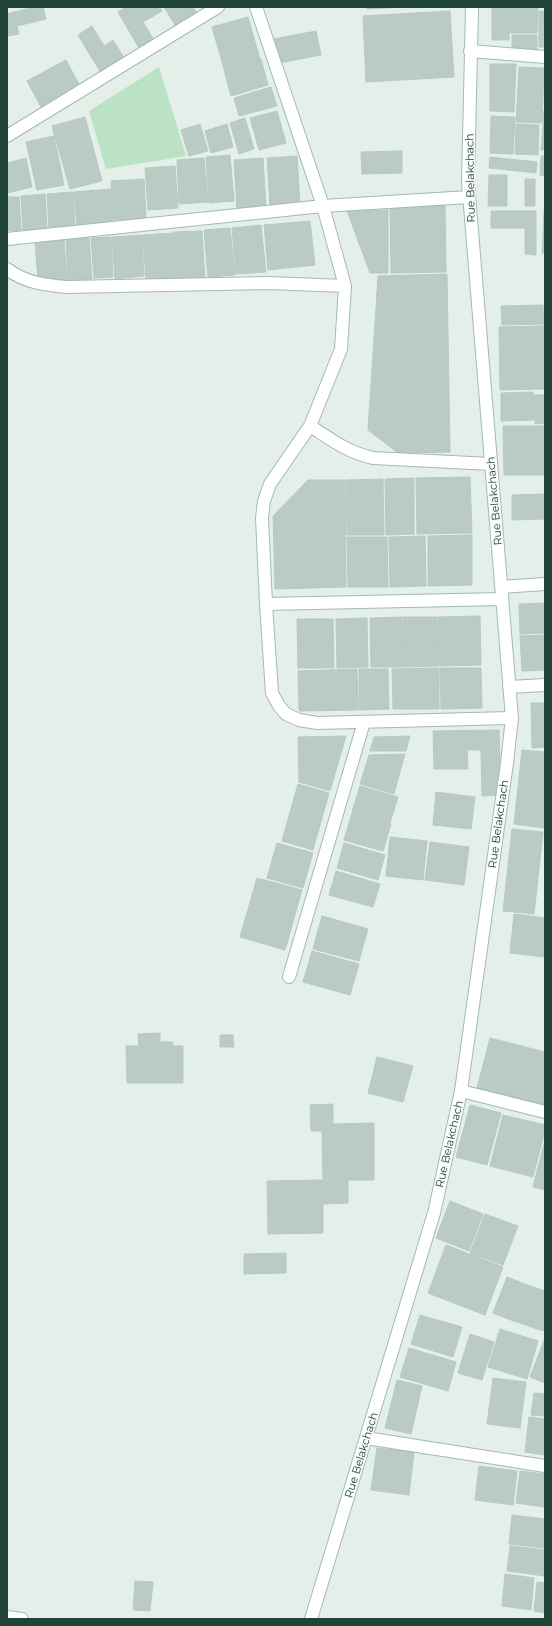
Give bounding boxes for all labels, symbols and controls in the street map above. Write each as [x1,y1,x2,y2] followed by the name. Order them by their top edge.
[462,133,478,223] street label: Rue Belakchach
[483,456,505,546] street label: Rue Belakchach
[485,779,511,869] street label: Rue Belakchach
[432,1099,466,1189] street label: Rue Belakchach
[341,1410,381,1500] street label: Rue Belakchach

